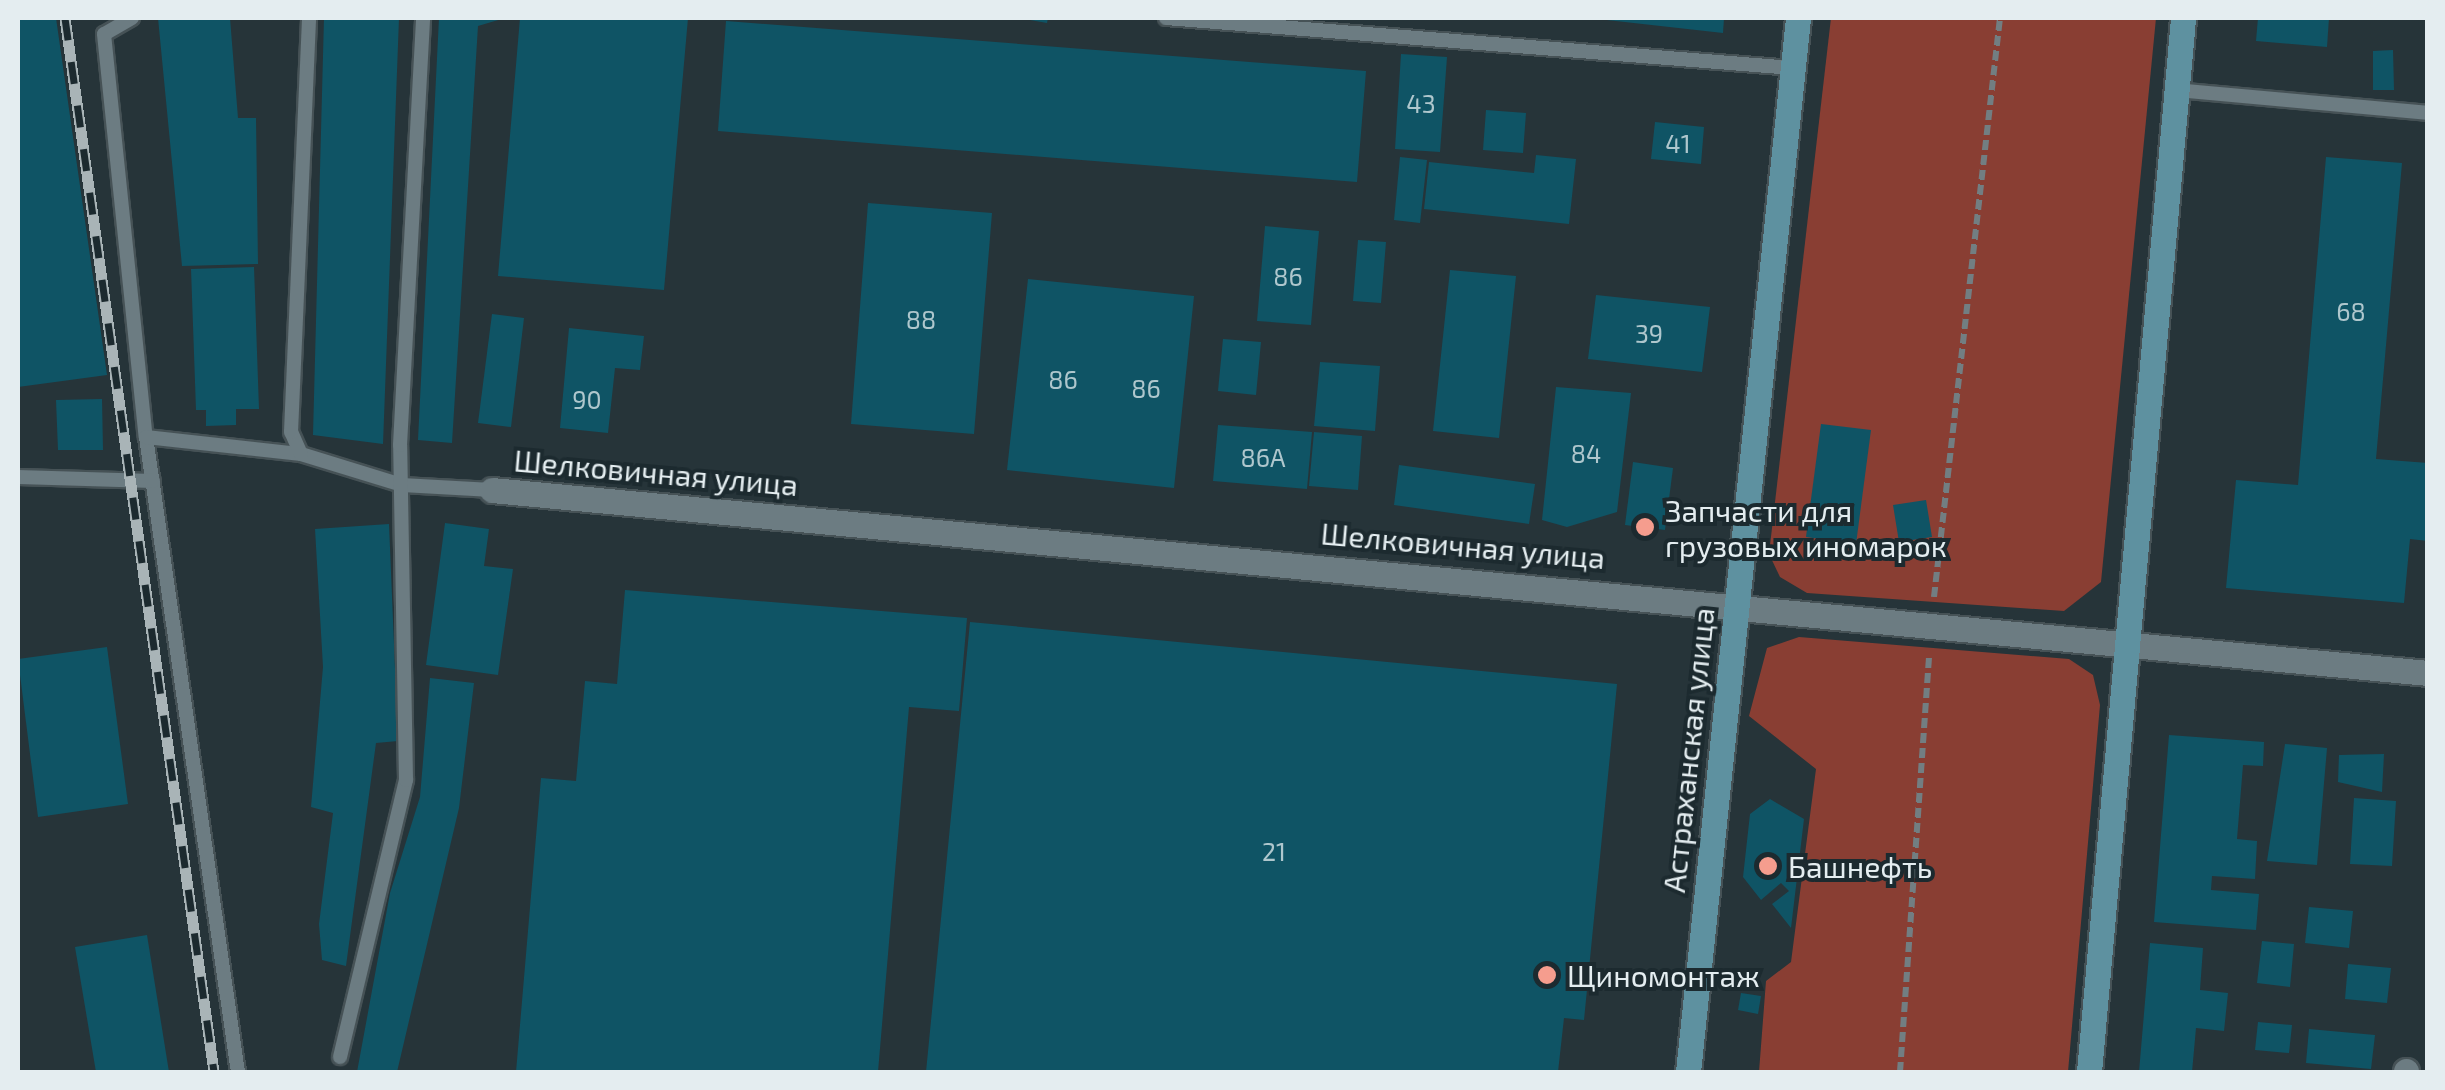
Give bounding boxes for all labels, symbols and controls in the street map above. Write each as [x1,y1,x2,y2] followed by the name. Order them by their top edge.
[1406,88,1436,118] house number: 43
[1665,128,1691,158] house number: 41
[1273,261,1303,291] house number: 86
[2336,296,2366,326] house number: 68
[906,304,936,334] house number: 88
[1635,318,1663,348] house number: 39
[1048,364,1078,394] house number: 86
[1131,373,1161,403] house number: 86
[572,384,602,414] house number: 90
[1571,438,1601,468] house number: 84
[512,442,800,502] street label: Шелковичная улица
[1240,442,1286,472] house number: 86А
[1665,492,1947,562] place label: Запчасти для грузовых иномарок
[1319,515,1607,575] street label: Шелковичная улица
[1634,516,1656,538] marker: Запчасти для грузовых иномарок
[1655,606,1721,894] street label: Астраханская улица
[1262,836,1286,866] house number: 21
[1788,848,1932,884] place label: Башнефть
[1757,855,1779,877] marker: Башнефть
[1567,957,1760,993] place label: Щиномонтаж
[1536,964,1558,986] marker: Щиномонтаж

